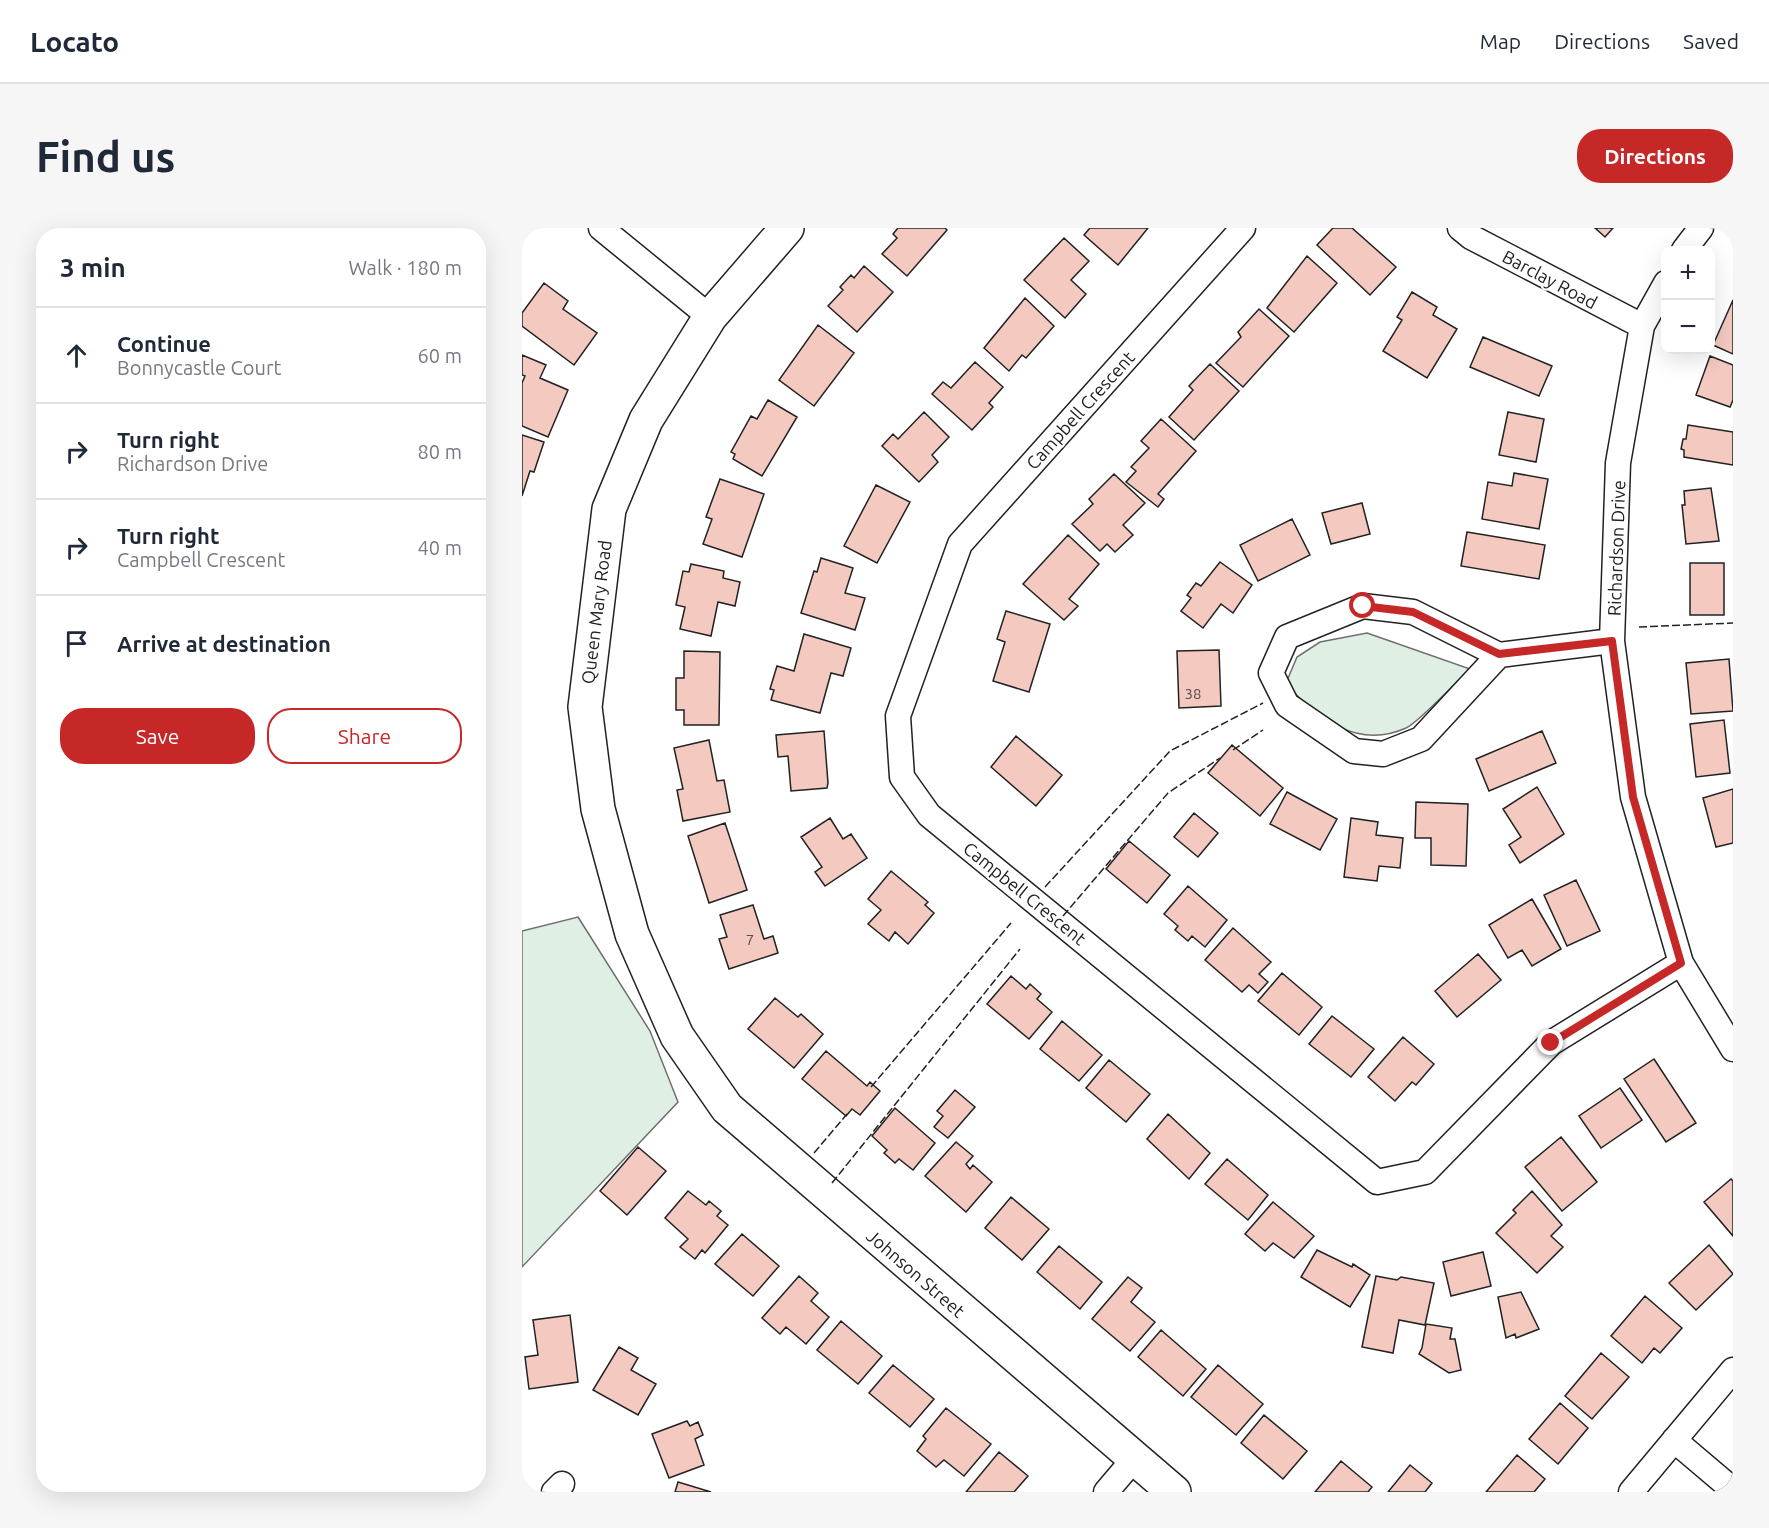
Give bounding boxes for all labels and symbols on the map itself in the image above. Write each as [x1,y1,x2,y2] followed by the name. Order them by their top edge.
[1499,246,1601,312] street label: Barclay Road
[1022,347,1138,473] street label: Campbell Crescent
[1604,480,1628,616] street label: Richardson Drive
[577,539,616,685] street label: Queen Mary Road
[1349,592,1375,618] route start
[1185,685,1201,702] house number: 38
[960,838,1090,948] street label: Campbell Crescent
[746,931,754,948] house number: 7
[1537,1029,1563,1055] route end
[863,1225,969,1321] street label: Johnson Street

